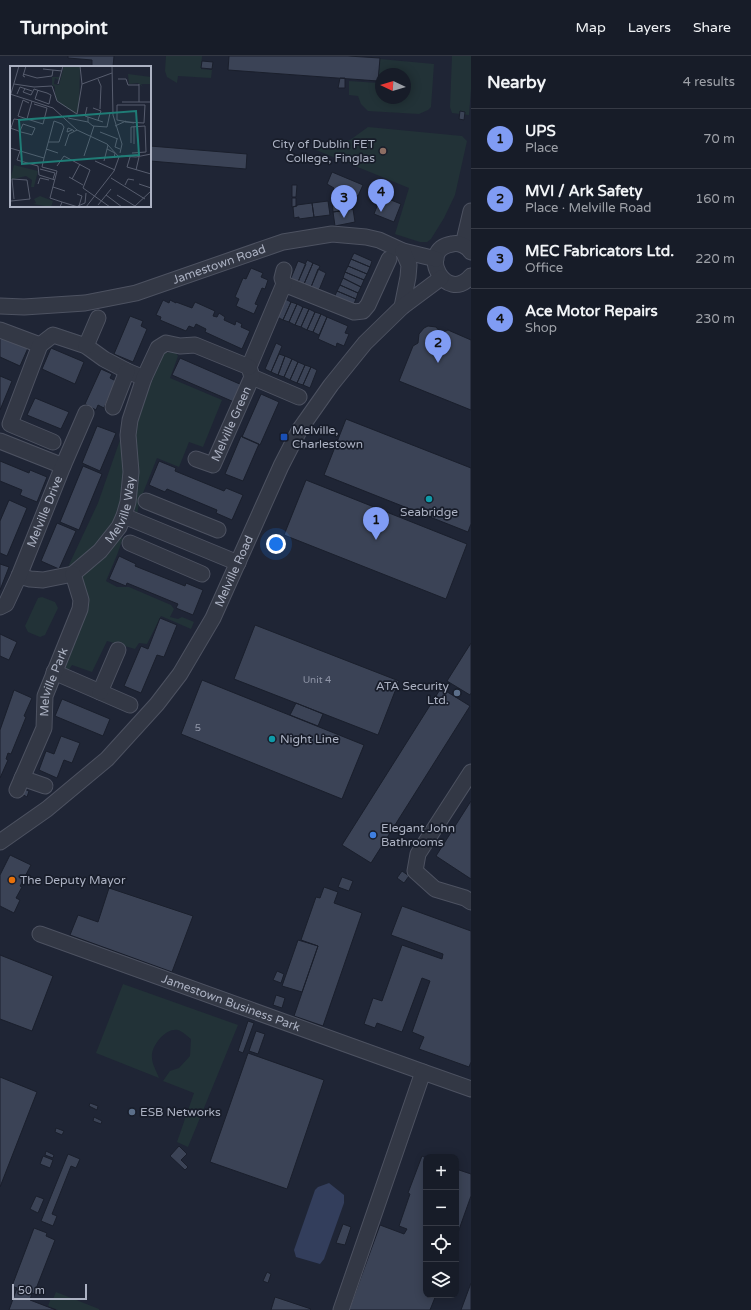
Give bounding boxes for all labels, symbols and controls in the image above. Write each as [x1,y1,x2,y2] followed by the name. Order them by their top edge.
[20,17,108,39] text: Turnpoint
[576,19,606,36] text: Map
[628,19,671,36] text: Layers
[693,19,731,36] text: Share
[10,66,151,207] inset map
[375,68,411,104] north arrow
[487,72,546,93] text: Nearby
[683,74,735,90] text: 4 results
[525,122,556,140] text: UPS
[496,131,504,147] text: 1
[703,131,735,147] text: 70 m
[272,137,376,165] place label: City of Dublin FET College, Finglas
[525,140,558,156] text: Place
[378,146,388,156] marker: City of Dublin FET College, Finglas
[368,179,394,212] pin: 4
[525,182,643,200] text: MVI / Ark Safety
[331,185,357,218] pin: 3
[496,191,504,207] text: 2
[695,191,735,207] text: 160 m
[525,200,652,216] text: Place · Melville Road
[171,242,267,287] street label: Jamestown Road
[525,242,674,260] text: MEC Fabricators Ltd.
[496,251,504,267] text: 3
[695,251,735,267] text: 220 m
[525,260,563,276] text: Office
[525,302,658,320] text: Ace Motor Repairs
[496,311,504,327] text: 4
[695,311,735,327] text: 230 m
[525,320,557,336] text: Shop
[425,330,451,363] pin: 2
[208,384,254,464] street label: Melville Green
[292,423,363,451] place label: Melville, Charlestown
[279,432,289,442] marker: Melville, Charlestown
[24,473,65,549] street label: Melville Drive
[102,475,138,546] street label: Melville Way
[424,494,434,504] marker: Seabridge
[400,505,458,519] place label: Seabridge
[363,507,389,540] pin: 1
[212,533,256,609] street label: Melville Road
[266,534,286,554] your location
[37,645,71,717] street label: Melville Park
[303,674,331,686] house number: Unit 4
[376,679,450,707] place label: ATA Security Ltd.
[452,688,462,698] marker: ATA Security Ltd.
[195,722,201,734] house number: 5
[280,732,339,746] place label: Night Line
[267,734,277,744] marker: Night Line
[381,821,455,849] place label: Elegant John Bathrooms
[368,830,378,840] marker: Elegant John Bathrooms
[20,873,126,887] place label: The Deputy Mayor
[7,875,17,885] marker: The Deputy Mayor
[160,971,303,1034] street label: Jamestown Business Park
[140,1105,221,1119] place label: ESB Networks
[127,1107,137,1117] marker: ESB Networks
[423,1154,459,1298] map controls
[423,1154,459,1190] button: +
[423,1190,459,1226] button: −
[423,1226,459,1262] button: locate
[423,1262,459,1298] button: layers
[12,1282,87,1301] scale bar
[18,1284,45,1297] text: 50 m

